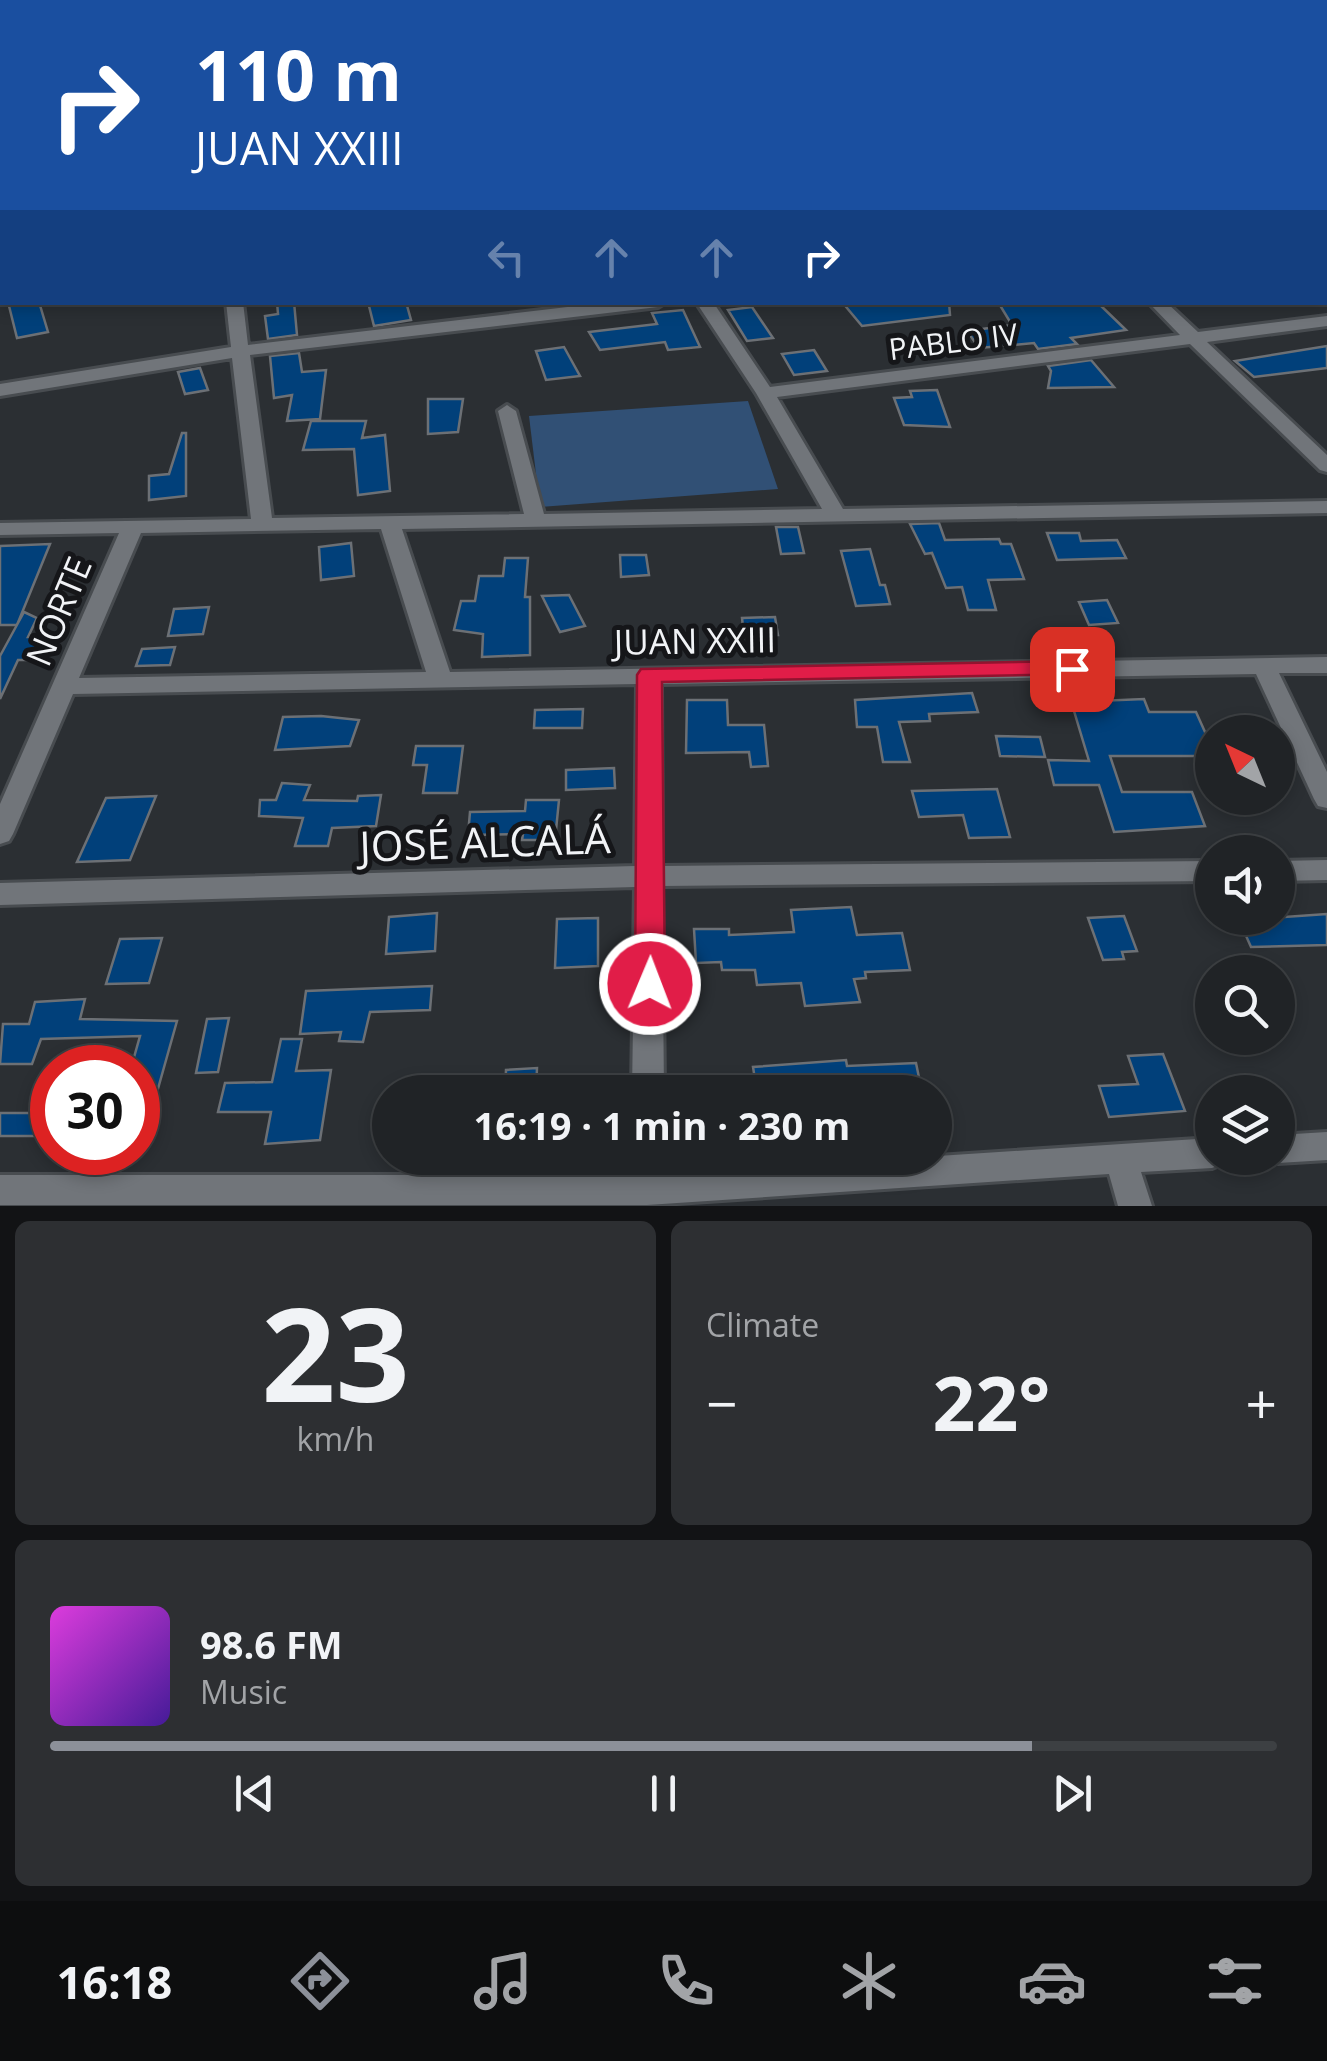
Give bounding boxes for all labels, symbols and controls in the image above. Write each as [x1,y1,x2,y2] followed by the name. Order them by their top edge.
[195,26,402,122] text: 110 m
[30,40,160,170] icon: right
[195,117,404,178] text: JUAN XXIII
[479,230,534,285] icon: left
[584,230,639,285] icon: ahead
[689,230,744,285] icon: ahead
[794,230,849,285] icon: right
[886,313,1020,369] street label: PABLO IV
[14,549,102,673] street label: NORTE
[610,615,777,665] street label: JUAN XXIII
[1030,627,1115,712] pin
[1045,642,1100,697] icon: arrive
[1195,715,1295,815] north arrow
[1195,715,1295,1175] map controls
[354,808,612,874] street label: JOSÉ ALCALÁ
[1195,835,1295,935] button: sound
[598,932,702,1036] position arrow
[1195,955,1295,1055] button: search
[30,1045,160,1175] speed limit sign: 30
[1195,1075,1295,1175] button: layers
[474,1099,850,1151] text: 16:19 · 1 min · 230 m
[261,1263,410,1440] text: 23
[706,1303,819,1346] text: Climate
[933,1351,1050,1453] text: 22°
[706,1365,737,1440] text: −
[1246,1365,1277,1440] text: +
[297,1417,374,1460] text: km/h
[200,1618,343,1670] text: 98.6 FM
[200,1670,287,1713] text: Music
[227,1766,282,1821] icon: previous
[636,1766,691,1821] icon: pause
[1045,1766,1100,1821] icon: next
[285,1946,355,2016] icon: directions
[468,1946,538,2016] icon: music
[651,1946,721,2016] icon: phone
[834,1946,904,2016] icon: climate
[1017,1946,1087,2016] icon: car
[1200,1946,1270,2016] icon: filters
[57,1951,172,2012] text: 16:18

